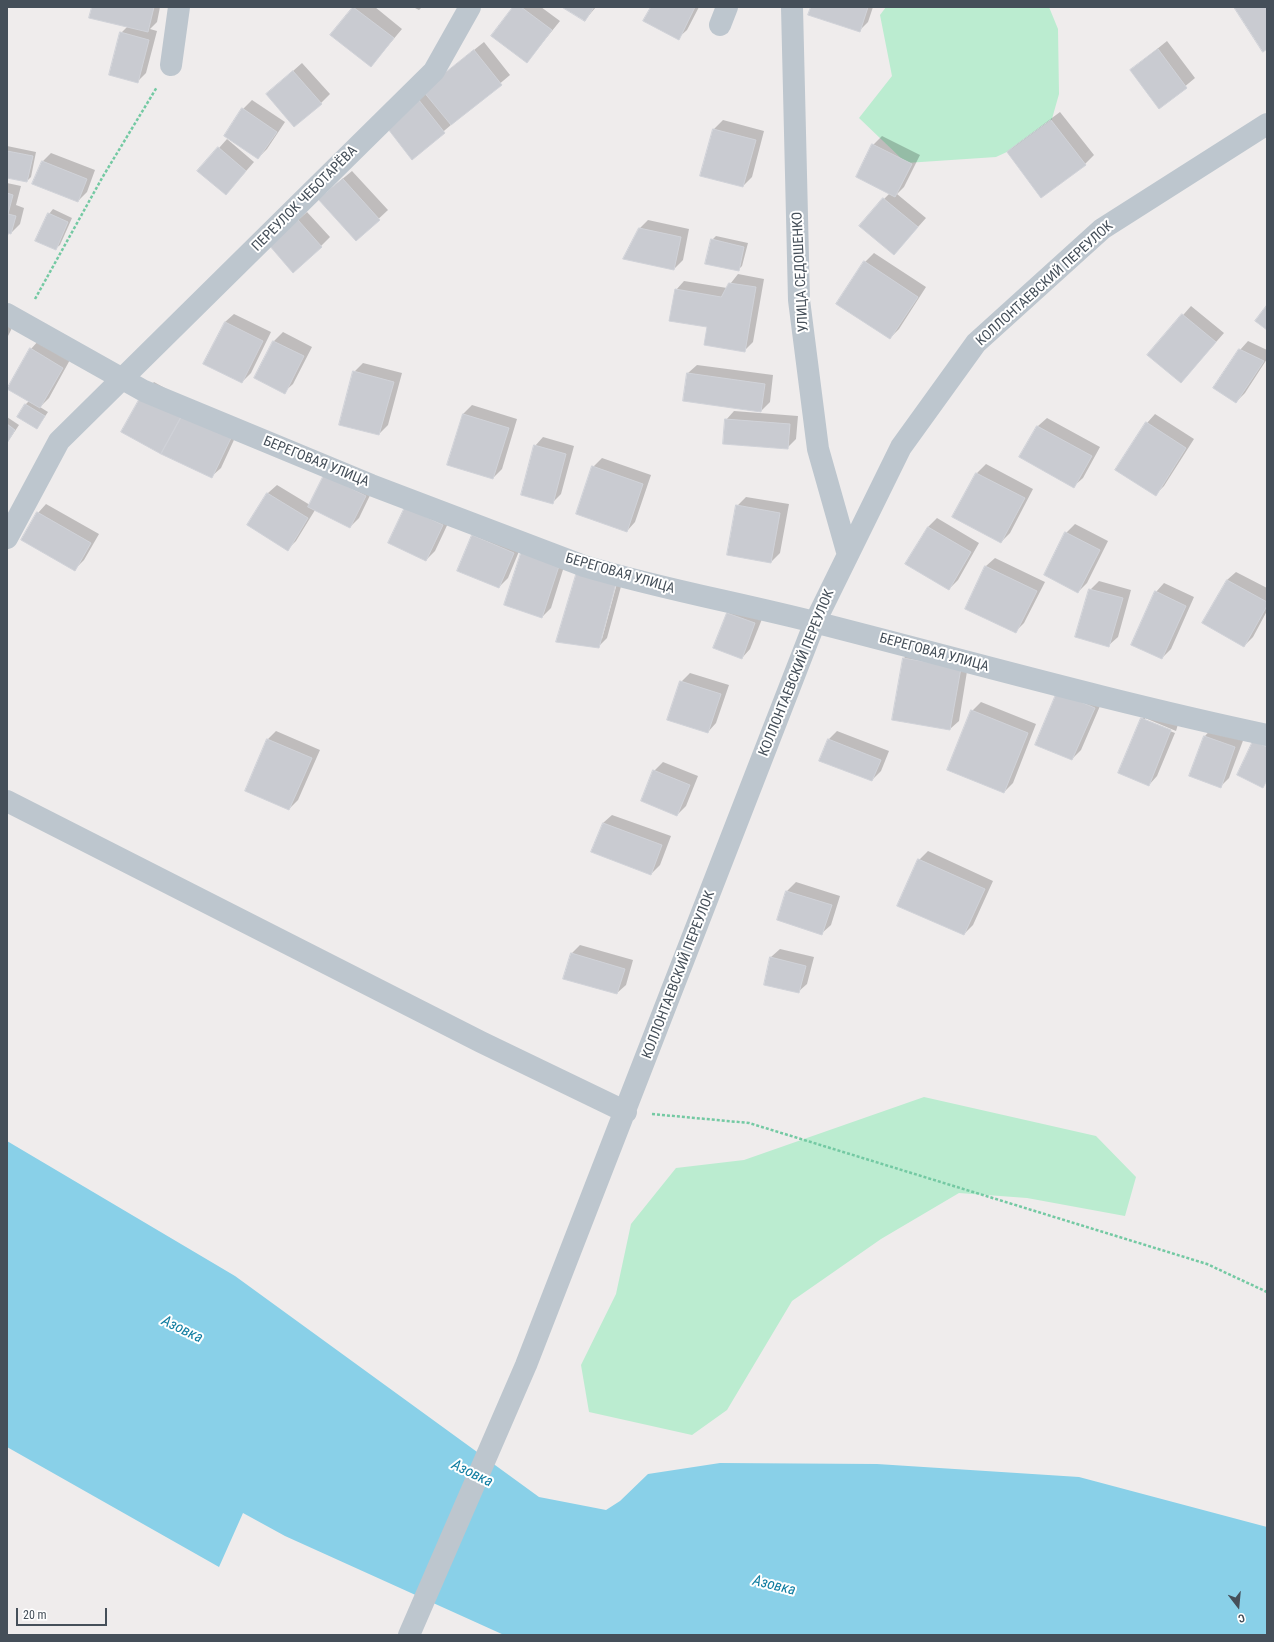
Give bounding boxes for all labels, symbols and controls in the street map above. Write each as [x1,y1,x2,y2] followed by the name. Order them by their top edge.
[249,143,361,255] street label: ПЕРЕУЛОК ЧЕБОТАРЁВА
[789,211,813,333] street label: УЛИЦА СЕДОШЕНКО
[973,218,1117,350] street label: КОЛЛОНТАЕВСКИЙ ПЕРЕУЛОК
[261,433,371,491] street label: БЕРЕГОВАЯ УЛИЦА
[564,550,676,598] street label: БЕРЕГОВАЯ УЛИЦА
[756,587,838,759] street label: КОЛЛОНТАЕВСКИЙ ПЕРЕУЛОК
[877,630,991,676] street label: БЕРЕГОВАЯ УЛИЦА
[639,889,719,1061] street label: КОЛЛОНТАЕВСКИЙ ПЕРЕУЛОК
[159,1312,205,1348] water label: Азовка
[449,1456,495,1492] water label: Азовка
[751,1572,797,1600] water label: Азовка
[1218,1586,1258,1626] north arrow
[18,1600,109,1626] scale bar
[23,1608,47,1622] text: 20 m
[1237,1611,1246,1625] text: С

